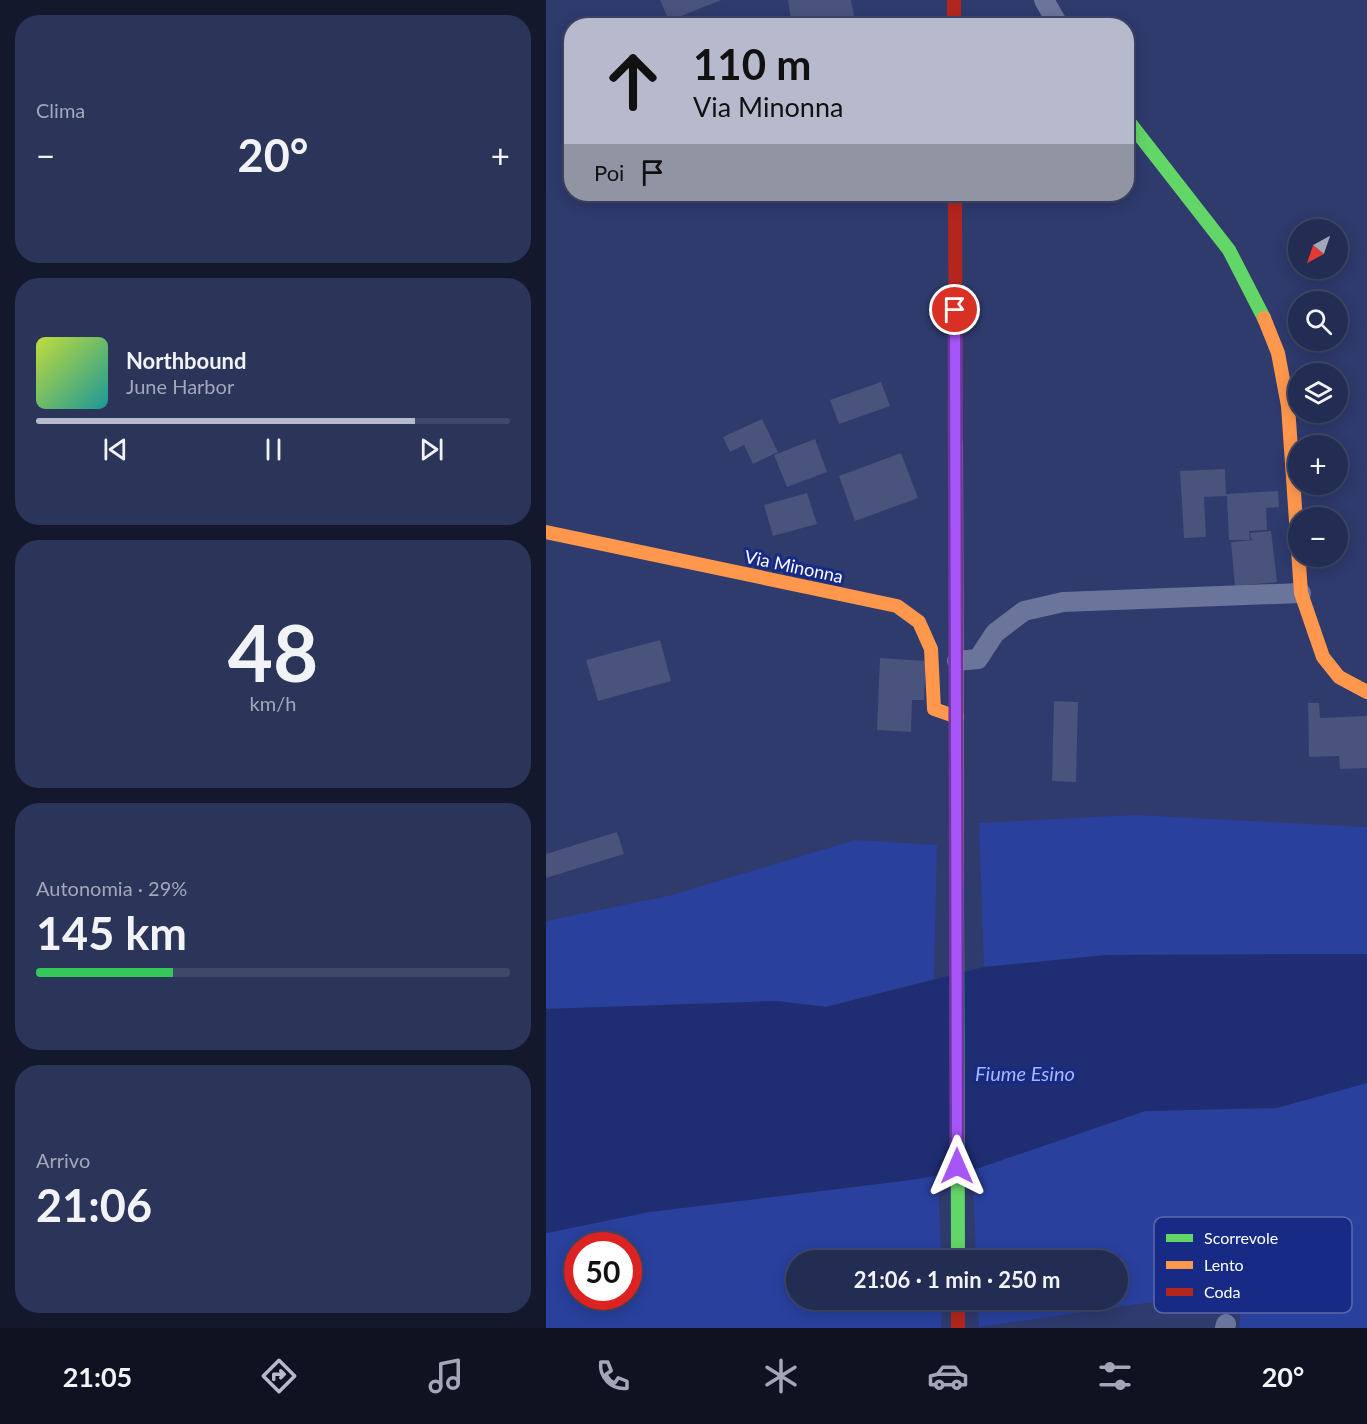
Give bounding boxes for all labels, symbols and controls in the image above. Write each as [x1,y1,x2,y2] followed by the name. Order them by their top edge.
[693,39,811,89] text: 110 m
[594,42,672,120] icon: ahead
[693,90,843,123] text: Via Minonna
[36,98,85,122] text: Clima
[238,128,308,182] text: 20°
[36,135,55,175] text: −
[491,135,510,175] text: +
[636,156,669,189] icon: arrive
[594,159,624,186] text: Poi
[1288,219,1348,279] north arrow
[1288,219,1348,567] map controls
[929,284,980,335] pin
[1288,291,1348,351] button: search
[938,293,971,326] icon: arrive
[126,347,246,374] text: Northbound
[1288,363,1348,423] button: layers
[126,374,234,398] text: June Harbor
[99,433,132,466] icon: previous
[257,433,290,466] icon: pause
[415,433,448,466] icon: next
[1288,435,1348,495] button: +
[1288,507,1348,567] button: −
[743,545,845,587] street label: Via Minonna
[228,605,318,699] text: 48
[250,691,296,715] text: km/h
[36,876,187,900] text: Autonomia · 29%
[36,906,187,960] text: 145 km
[975,1061,1075,1085] water label: Fiume Esino
[925,1134,989,1198] position arrow
[36,1148,90,1172] text: Arrivo
[36,1178,152,1232] text: 21:06
[1154,1217,1352,1313] legend
[1204,1228,1278,1247] text: Scorrevole
[564,1232,642,1310] speed limit sign: 50
[1204,1255,1244,1274] text: Lento
[854,1266,1060,1293] text: 21:06 · 1 min · 250 m
[1204,1282,1241,1301] text: Coda
[258,1355,300,1397] icon: directions
[425,1355,467,1397] icon: music
[592,1355,634,1397] icon: phone
[760,1355,802,1397] icon: climate
[927,1355,969,1397] icon: car
[1094,1355,1136,1397] icon: filters
[63,1360,132,1393] text: 21:05
[1262,1360,1304,1393] text: 20°

